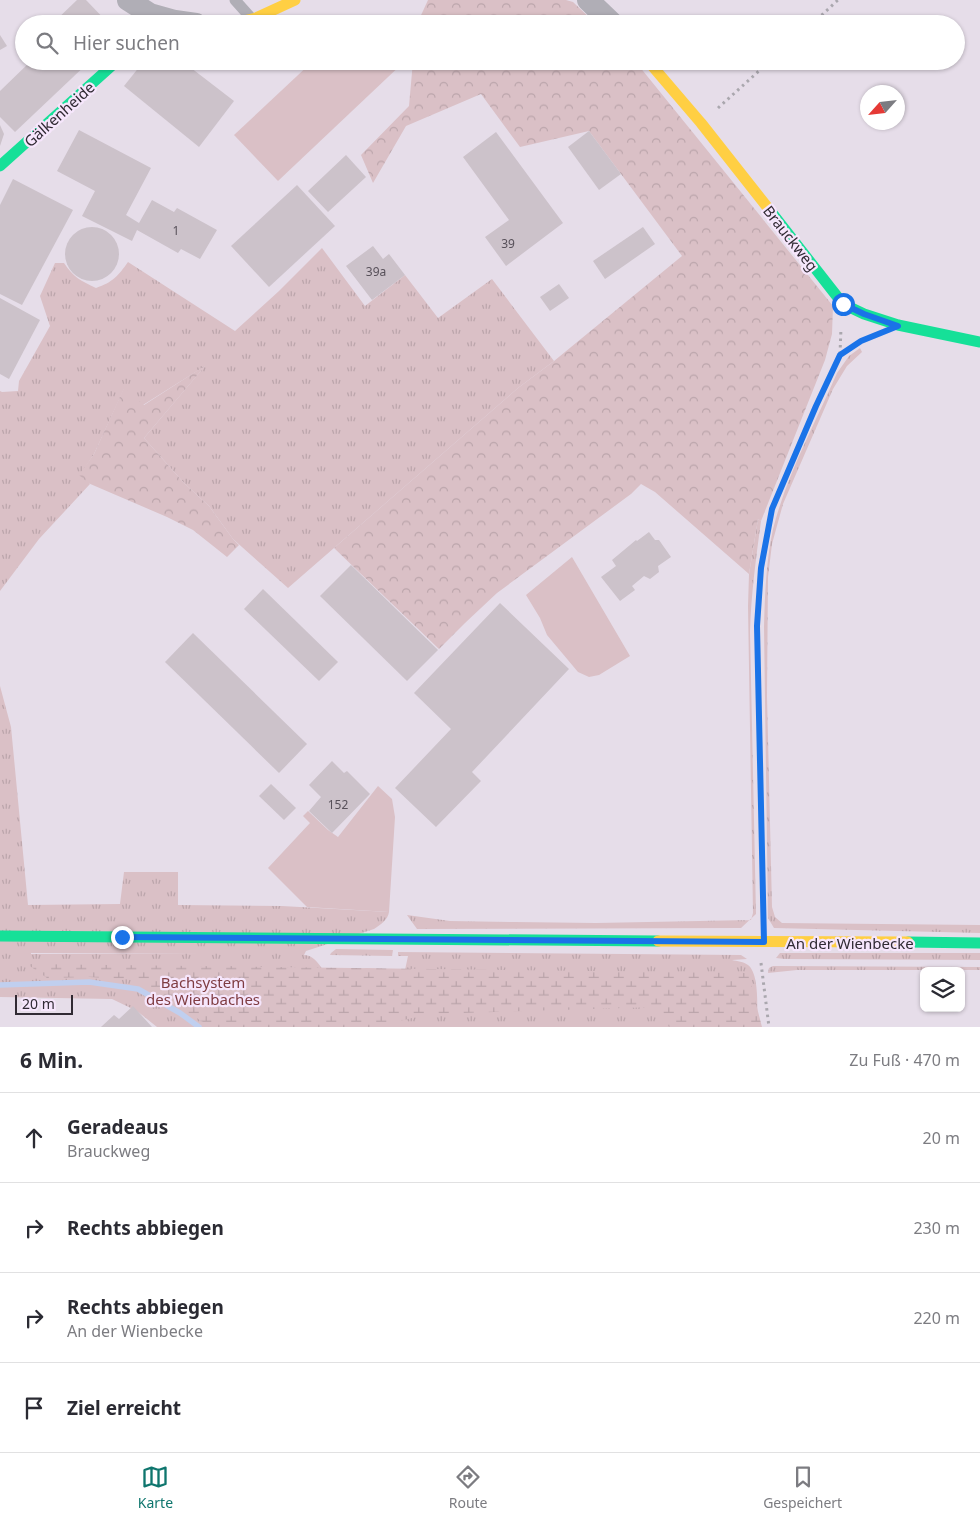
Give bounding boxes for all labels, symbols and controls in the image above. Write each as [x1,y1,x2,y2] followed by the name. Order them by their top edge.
[15,15,965,70] search box
[33,29,61,57] icon: search
[73,30,180,56] text: Hier suchen
[20,77,98,151] street label: Gälkenheide
[860,85,905,130] north arrow
[759,201,823,275] street label: Brauckweg
[173,222,179,239] house number: 1
[501,235,515,252] house number: 39
[366,263,386,280] house number: 39a
[832,293,855,316] route start
[328,796,348,813] house number: 152
[111,926,134,949] route end
[786,933,914,953] street label: An der Wienbecke
[920,967,965,1012] map controls
[920,967,965,1012] button: layers
[146,972,260,1009] park label: Bachsystem des Wienbaches
[15,992,72,1015] scale bar
[22,994,55,1013] text: 20 m
[20,1046,83,1074] text: 6 Min.
[849,1049,960,1071] text: Zu Fuß · 470 m
[67,1114,168,1140] text: Geradeaus
[20,1124,48,1152] icon: ahead
[923,1127,960,1149] text: 20 m
[67,1140,150,1162] text: Brauckweg
[20,1214,48,1242] icon: right
[67,1215,224,1241] text: Rechts abbiegen
[913,1217,960,1239] text: 230 m
[67,1294,224,1320] text: Rechts abbiegen
[20,1304,48,1332] icon: right
[913,1307,960,1329] text: 220 m
[67,1320,203,1342] text: An der Wienbecke
[20,1394,48,1422] icon: arrive
[67,1395,181,1421] text: Ziel erreicht
[138,1463,173,1512] tab: Karte
[449,1463,488,1512] tab: Route
[763,1463,842,1512] tab: Gespeichert

